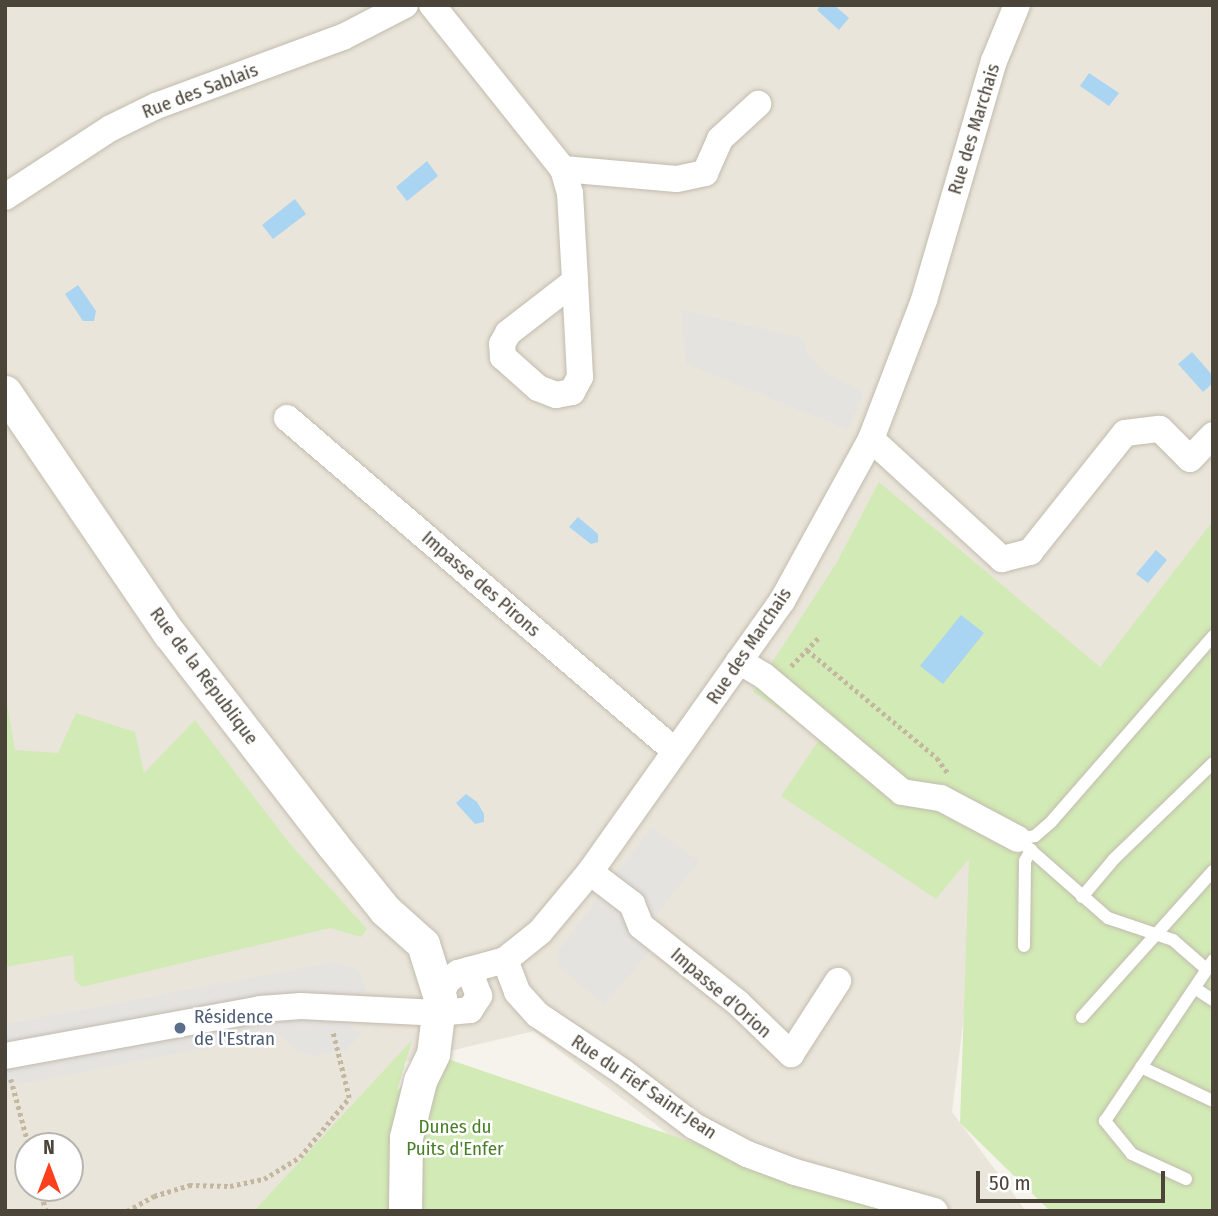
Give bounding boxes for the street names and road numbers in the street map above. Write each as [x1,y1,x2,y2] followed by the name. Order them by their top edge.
[139,58,261,124] street label: Rue des Sablais
[943,61,1005,197] street label: Rue des Marchais
[417,526,545,642] street label: Impasse des Pirons
[702,583,796,709] street label: Rue des Marchais
[145,603,263,749] street label: Rue de la République
[666,943,776,1043] street label: Impasse d'Orion
[567,1030,721,1144] street label: Rue du Fief Saint-Jean

